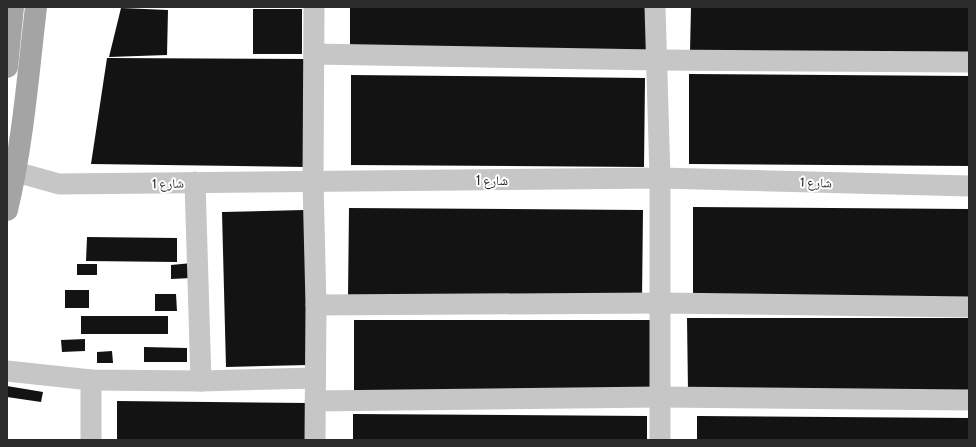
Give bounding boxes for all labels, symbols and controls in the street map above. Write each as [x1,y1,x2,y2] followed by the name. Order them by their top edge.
[476,172,508,190] street label: شارع 1
[800,173,832,193] street label: شارع 1
[152,175,184,193] street label: شارع 1

